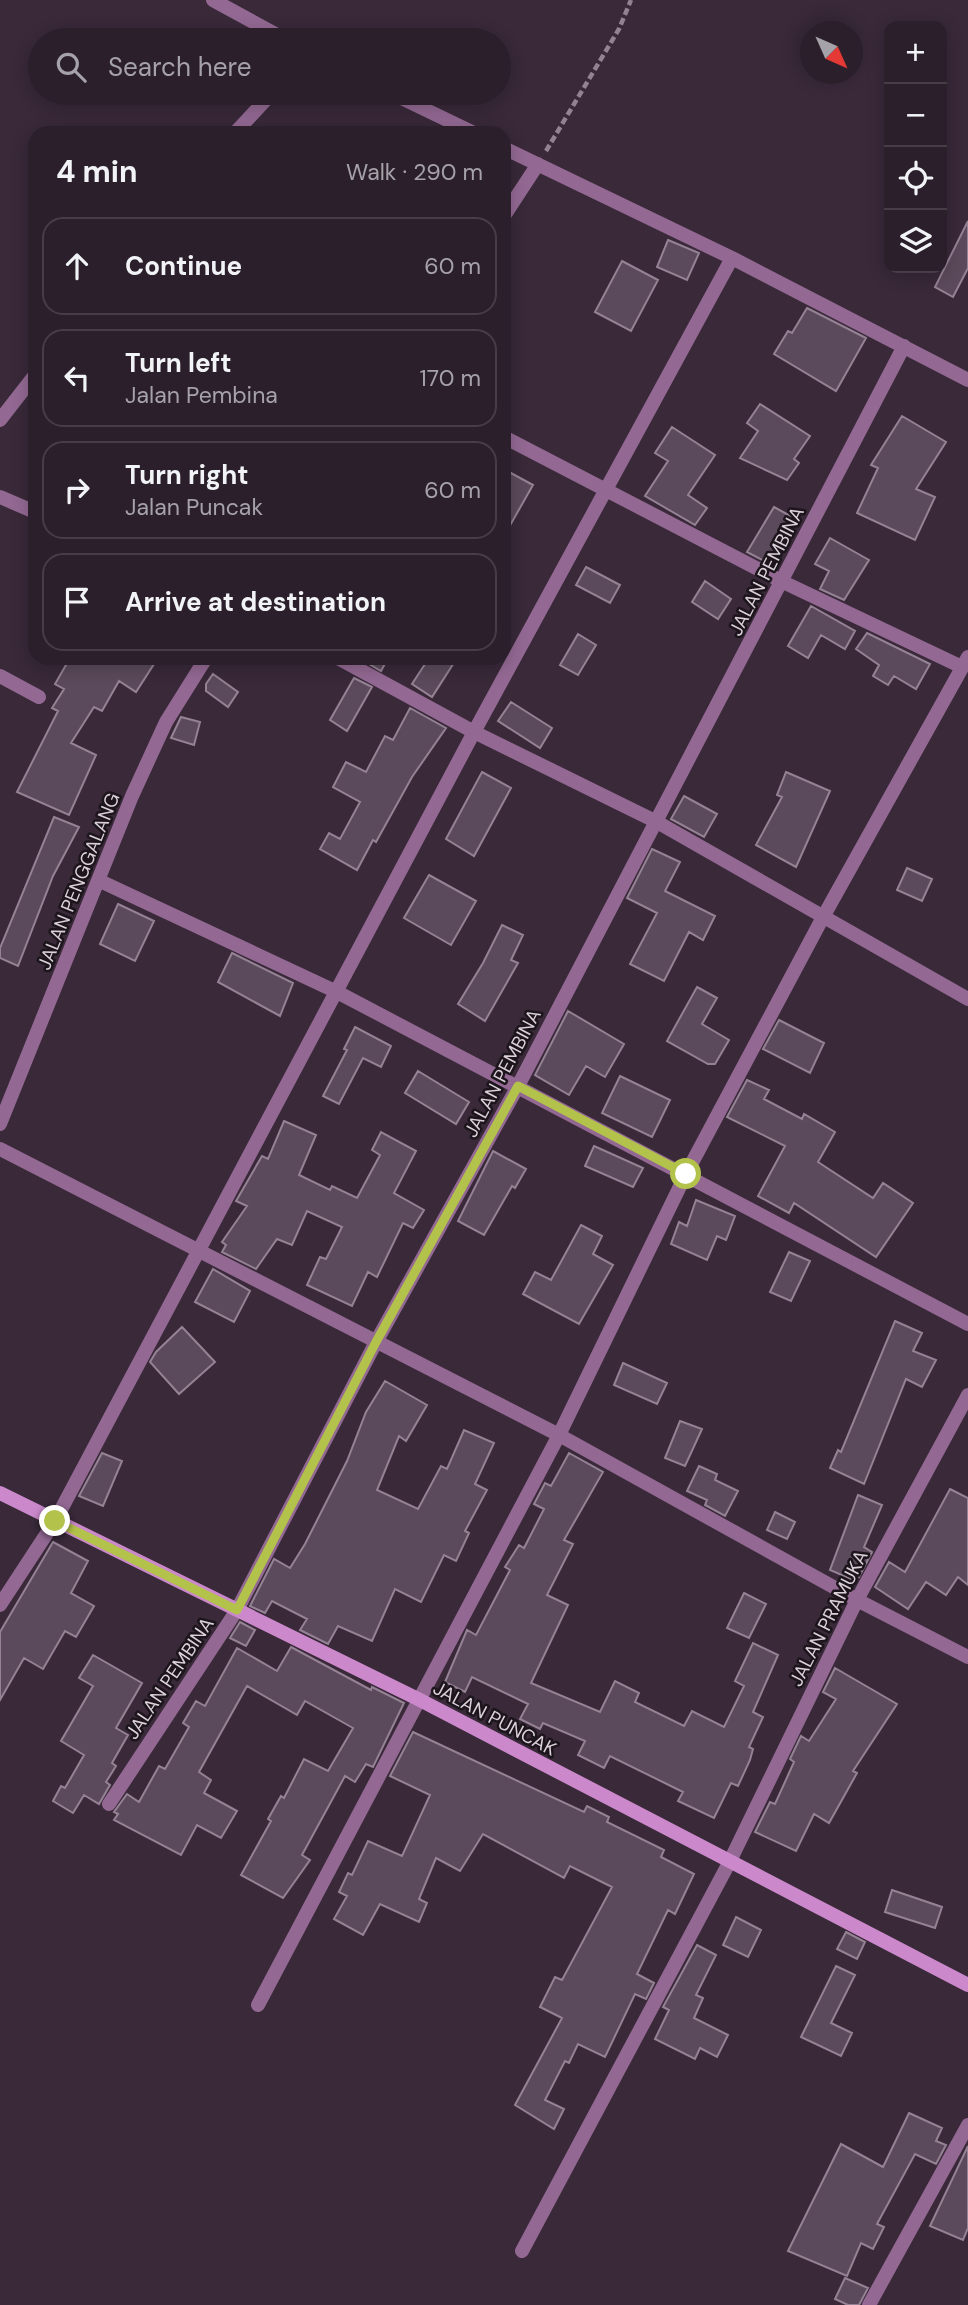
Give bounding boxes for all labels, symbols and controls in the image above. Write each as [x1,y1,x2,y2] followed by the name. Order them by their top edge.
[800,21,863,84] north arrow
[884,21,947,273] map controls
[884,21,947,84] button: +
[28,28,511,105] search box
[52,48,90,86] icon: search
[108,50,251,84] text: Search here
[884,84,947,147] button: −
[884,147,947,210] button: locate
[56,152,138,191] text: 4 min
[346,157,483,187] text: Walk · 290 m
[884,210,947,273] button: layers
[58,247,96,285] icon: ahead
[125,249,242,283] text: Continue
[424,251,481,281] text: 60 m
[125,346,232,380] text: Turn left
[58,359,96,397] icon: left
[420,363,481,393] text: 170 m
[125,380,278,410] text: Jalan Pembina
[125,458,249,492] text: Turn right
[58,471,96,509] icon: right
[424,475,481,505] text: 60 m
[125,492,263,522] text: Jalan Puncak
[723,502,810,640] street label: JALAN PEMBINA
[58,583,96,621] icon: arrive
[125,585,386,619] text: Arrive at destination
[32,789,125,973] street label: JALAN PENGGALANG
[458,1004,547,1142] street label: JALAN PEMBINA
[670,1158,701,1189] route start
[39,1505,70,1536] route end
[783,1546,874,1690] street label: JALAN PRAMUKA
[119,1612,220,1744] street label: JALAN PEMBINA
[429,1675,561,1761] street label: JALAN PUNCAK

